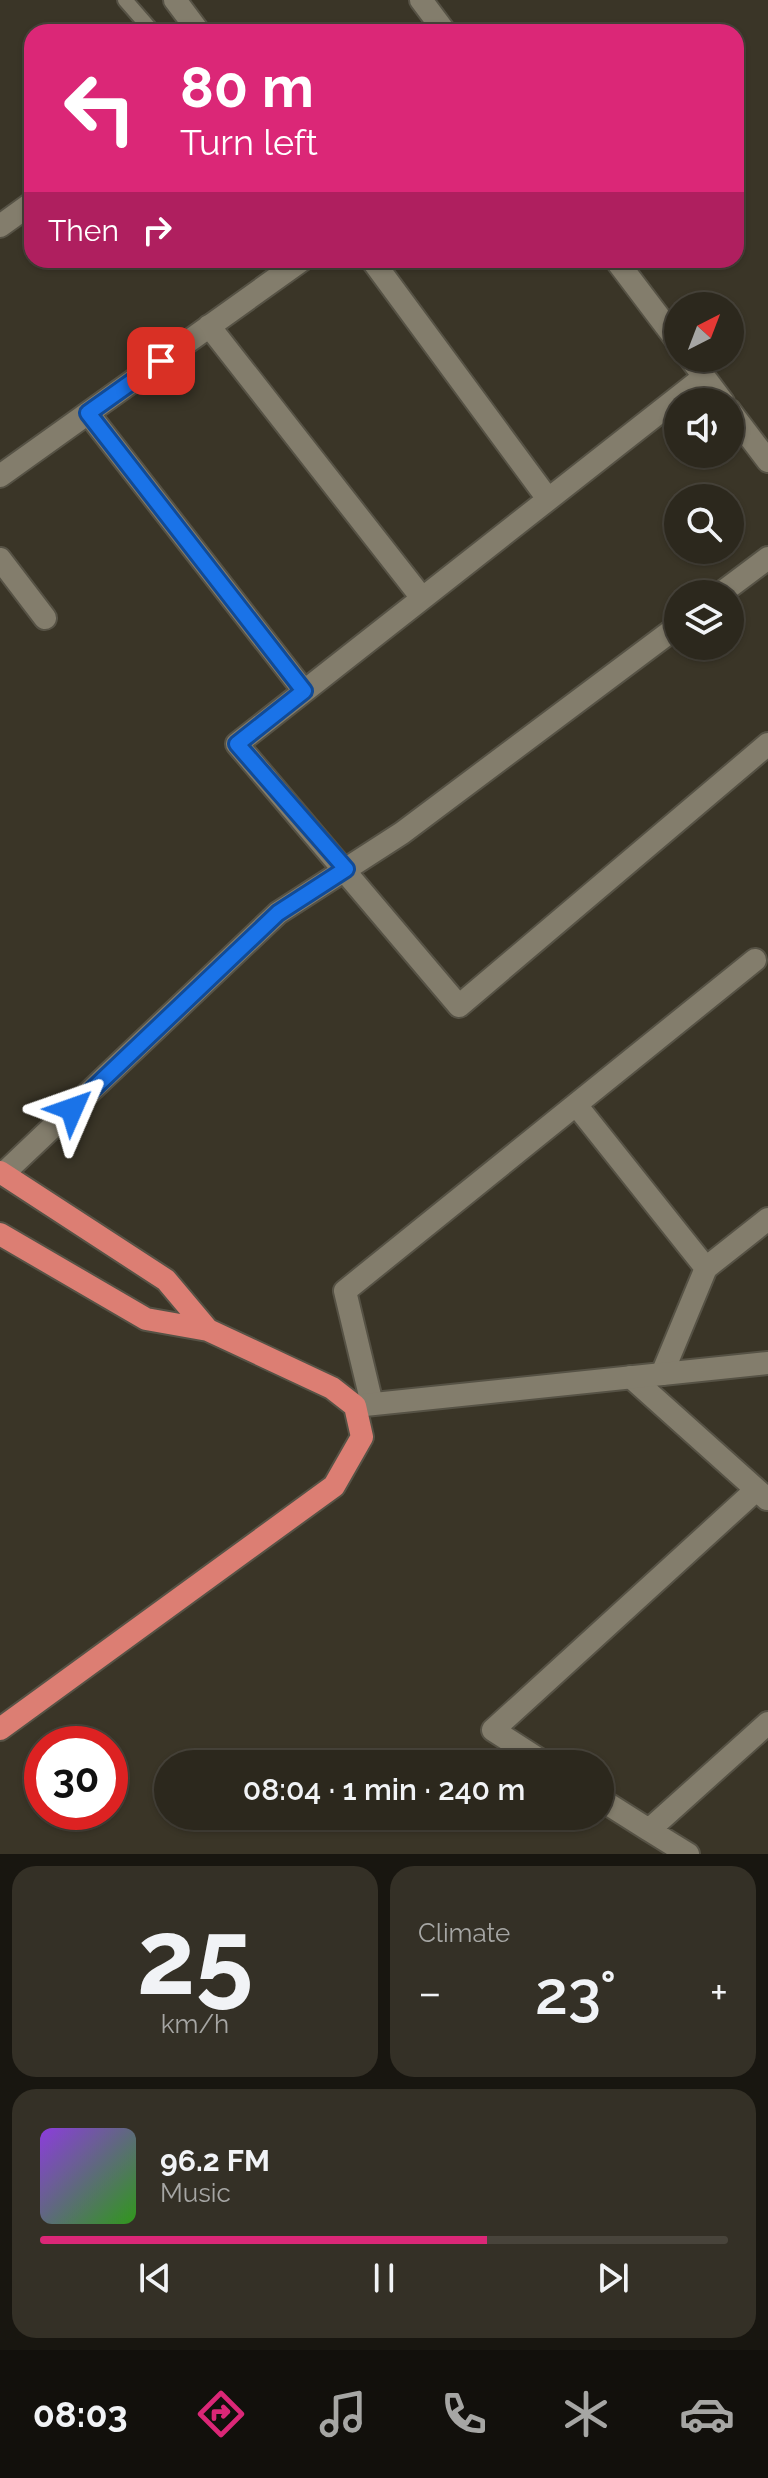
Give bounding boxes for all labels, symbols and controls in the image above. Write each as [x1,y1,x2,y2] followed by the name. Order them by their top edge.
[180,54,314,120] text: 80 m
[48,56,152,160] icon: left
[180,121,318,163] text: Turn left
[135,208,179,252] icon: right
[48,213,119,248] text: Then
[664,292,744,372] north arrow
[664,292,744,660] map controls
[127,327,195,395] pin
[139,339,183,383] icon: arrive
[664,388,744,468] button: sound
[664,484,744,564] button: search
[664,580,744,660] button: layers
[30,1067,114,1151] position arrow
[24,1726,128,1830] speed limit sign: 30
[243,1772,525,1807] text: 08:04 · 1 min · 240 m
[137,1896,253,2018] text: 25
[418,1918,510,1948] text: Climate
[535,1958,616,2028] text: 23°
[418,1967,442,2018] text: −
[710,1967,728,2018] text: +
[161,2009,229,2039] text: km/h
[160,2143,270,2178] text: 96.2 FM
[160,2178,231,2208] text: Music
[133,2256,177,2300] icon: previous
[362,2256,406,2300] icon: pause
[591,2256,635,2300] icon: next
[193,2386,249,2442] icon: directions
[315,2386,371,2442] icon: music
[436,2386,492,2442] icon: phone
[558,2386,614,2442] icon: climate
[679,2386,735,2442] icon: car
[33,2393,128,2435] text: 08:03

